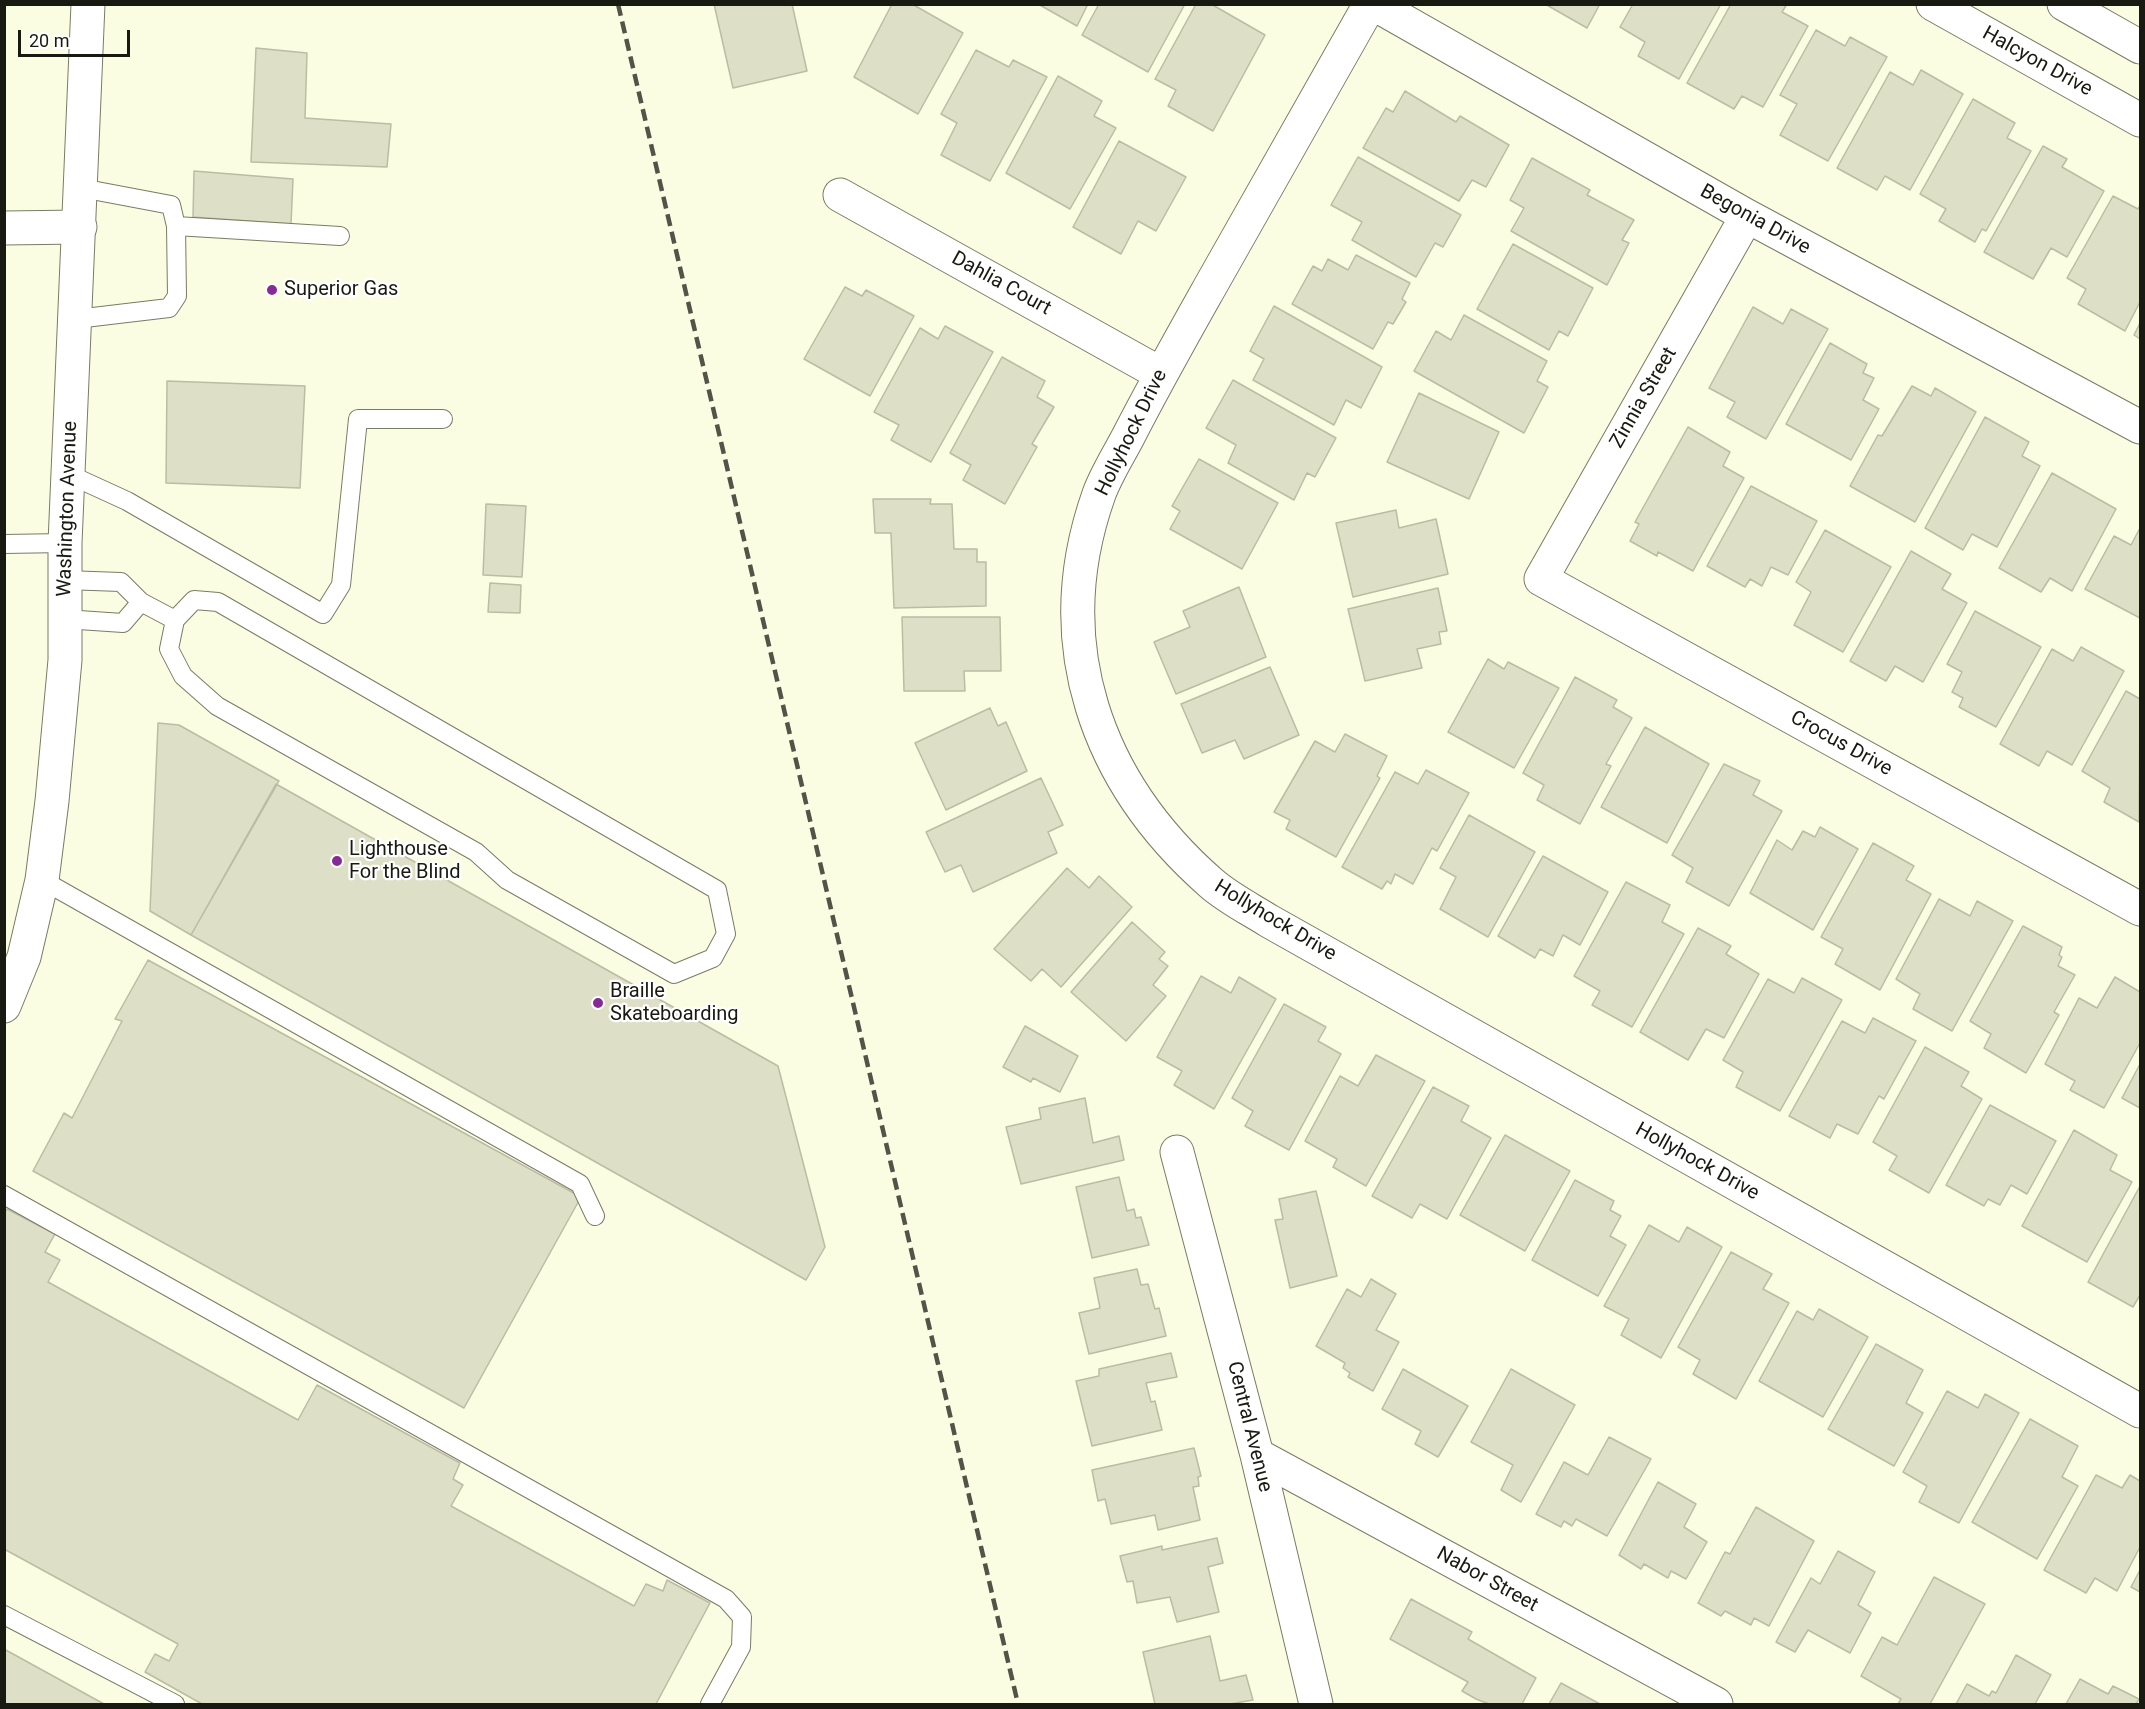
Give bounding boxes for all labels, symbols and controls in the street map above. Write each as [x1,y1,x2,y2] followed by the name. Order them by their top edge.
[21,18,134,56] scale bar
[1978,22,2096,102] street label: Halcyon Drive
[29,30,69,51] text: 20 m
[1696,180,1814,260] street label: Begonia Drive
[947,247,1055,321] street label: Dahlia Court
[284,278,398,302] place label: Superior Gas
[265,283,279,297] marker: Superior Gas
[1606,343,1682,453] street label: Zinnia Street
[1091,366,1173,500] street label: Hollyhock Drive
[53,421,83,597] street label: Washington Avenue
[1786,706,1896,782] street label: Crocus Drive
[349,838,461,885] place label: Lighthouse For the Blind
[330,854,344,868] marker: Lighthouse For the Blind
[1210,875,1340,967] street label: Hollyhock Drive
[610,980,739,1027] place label: Braille Skateboarding
[591,996,605,1010] marker: Braille Skateboarding
[1631,1118,1763,1206] street label: Hollyhock Drive
[1221,1359,1277,1495] street label: Central Avenue
[1432,1542,1542,1618] street label: Nabor Street

